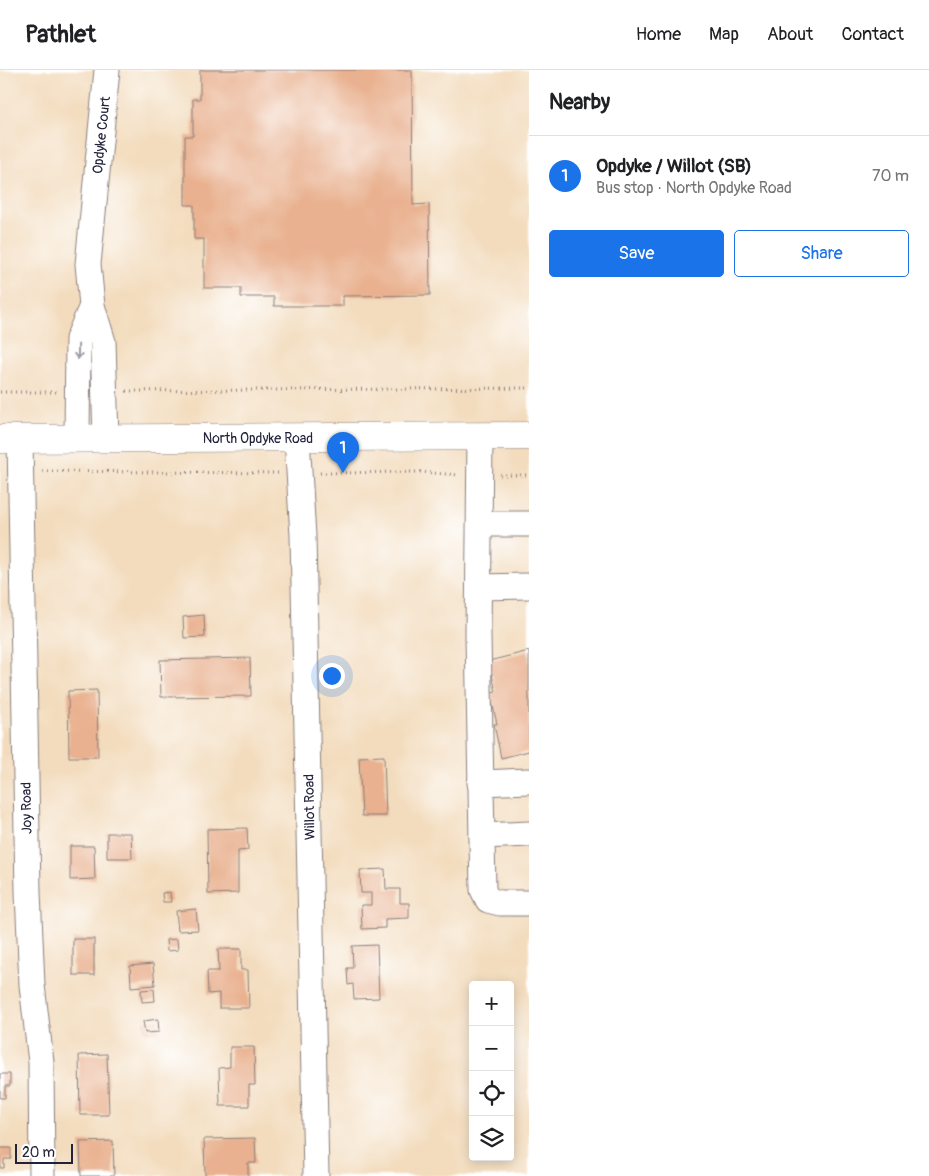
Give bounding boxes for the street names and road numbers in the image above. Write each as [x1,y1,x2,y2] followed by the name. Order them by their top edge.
[89,95,114,175] street label: Opdyke Court
[203,430,313,447] street label: North Opdyke Road
[300,774,319,840] street label: Willot Road
[18,782,35,834] street label: Joy Road

